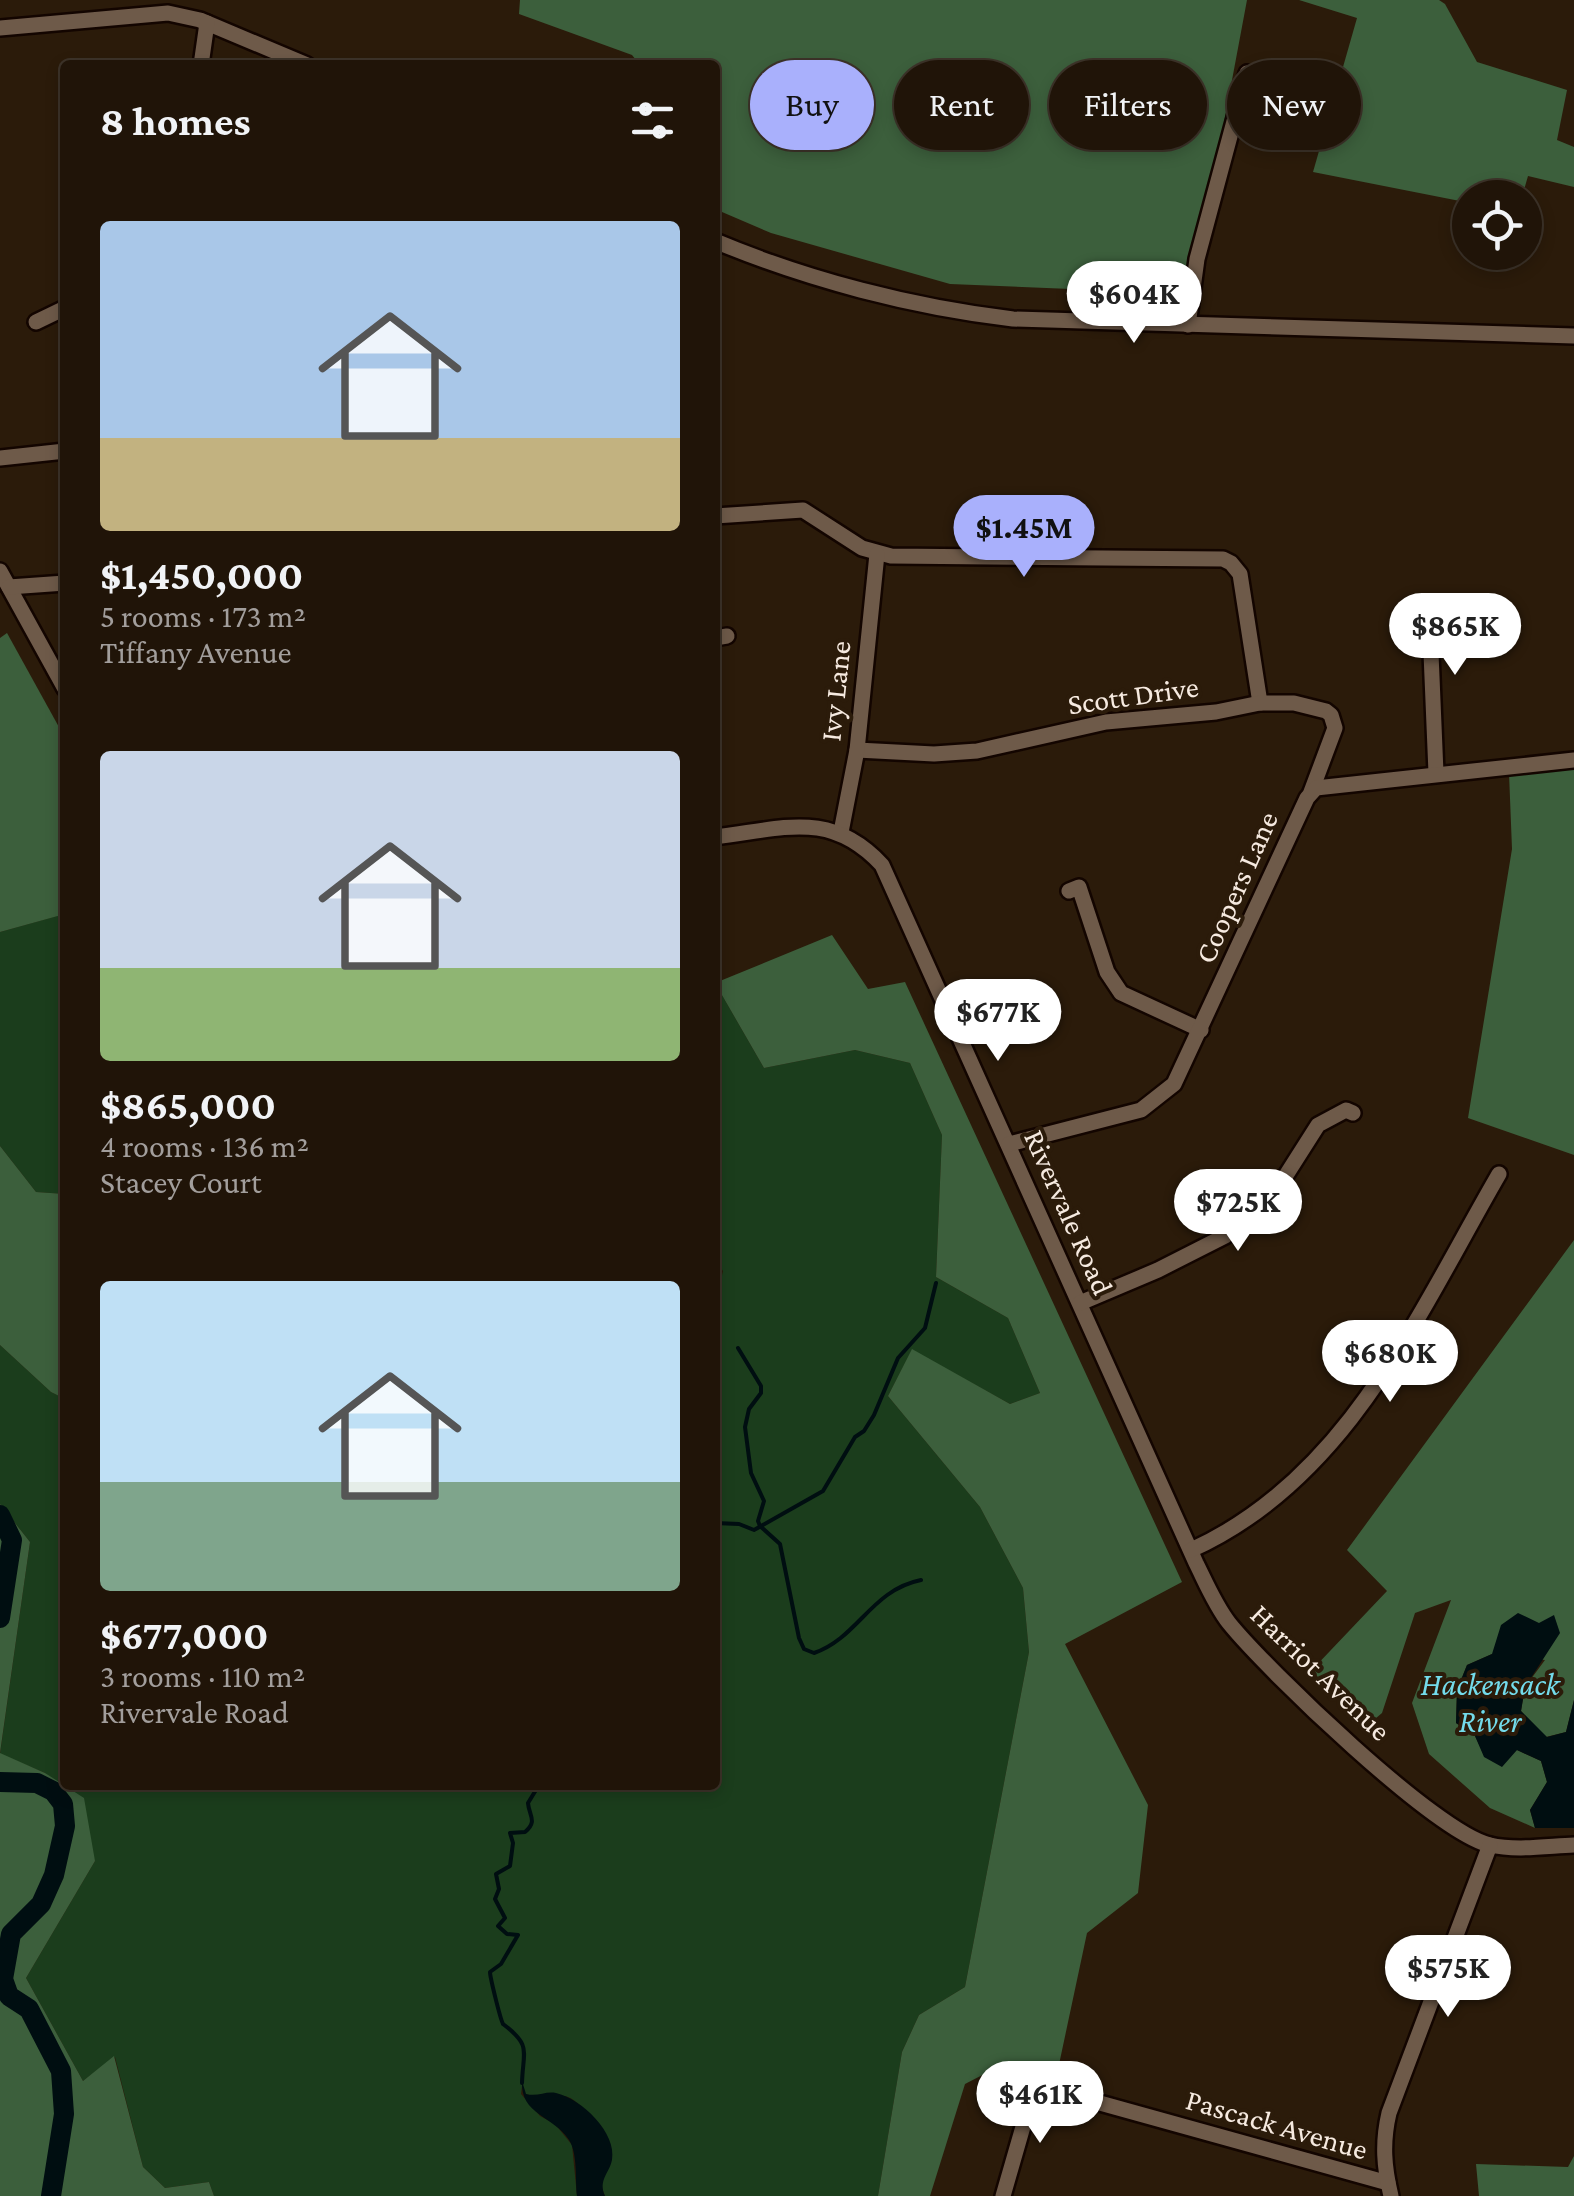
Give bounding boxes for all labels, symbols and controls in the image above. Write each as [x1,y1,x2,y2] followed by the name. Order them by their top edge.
[750,60,874,150] chip: Buy
[894,60,1029,150] chip: Rent
[1049,60,1207,150] chip: Filters
[1227,60,1361,150] chip: New
[625,93,680,148] icon: filters
[100,97,251,144] text: 8 homes
[1452,180,1542,270] map controls
[1452,180,1542,270] button: locate
[1064,261,1204,346] pin: $604K
[1089,275,1179,311] text: $604K
[300,286,480,466] icon: home
[943,495,1105,580] pin: $1.45M
[975,509,1073,545] text: $1.45M
[100,551,303,598] text: $1,450,000
[1385,593,1525,678] pin: $865K
[100,598,306,634] text: 5 rooms · 173 m²
[1411,607,1499,643] text: $865K
[100,634,292,670] text: Tiffany Avenue
[813,639,858,743] street label: Ivy Lane
[1065,669,1201,721] street label: Scott Drive
[1188,806,1285,968] street label: Coopers Lane
[300,816,480,996] icon: home
[928,979,1068,1064] pin: $677K
[956,993,1040,1029] text: $677K
[100,1081,276,1128] text: $865,000
[1018,1124,1120,1300] street label: Rivervale Road
[100,1128,309,1164] text: 4 rooms · 136 m²
[100,1164,262,1200] text: Stacey Court
[1168,1169,1308,1254] pin: $725K
[1196,1183,1280,1219] text: $725K
[1320,1320,1460,1405] pin: $680K
[1344,1334,1436,1370] text: $680K
[300,1346,480,1526] icon: home
[1244,1597,1398,1747] street label: Harriot Avenue
[100,1611,269,1658] text: $677,000
[100,1658,305,1694] text: 3 rooms · 110 m²
[1420,1666,1562,1739] water label: Hackensack River
[100,1694,289,1730] text: Rivervale Road
[1378,1935,1518,2020] pin: $575K
[1407,1949,1489,1985] text: $575K
[970,2061,1110,2146] pin: $461K
[998,2075,1082,2111] text: $461K
[1182,2082,1372,2166] street label: Pascack Avenue

